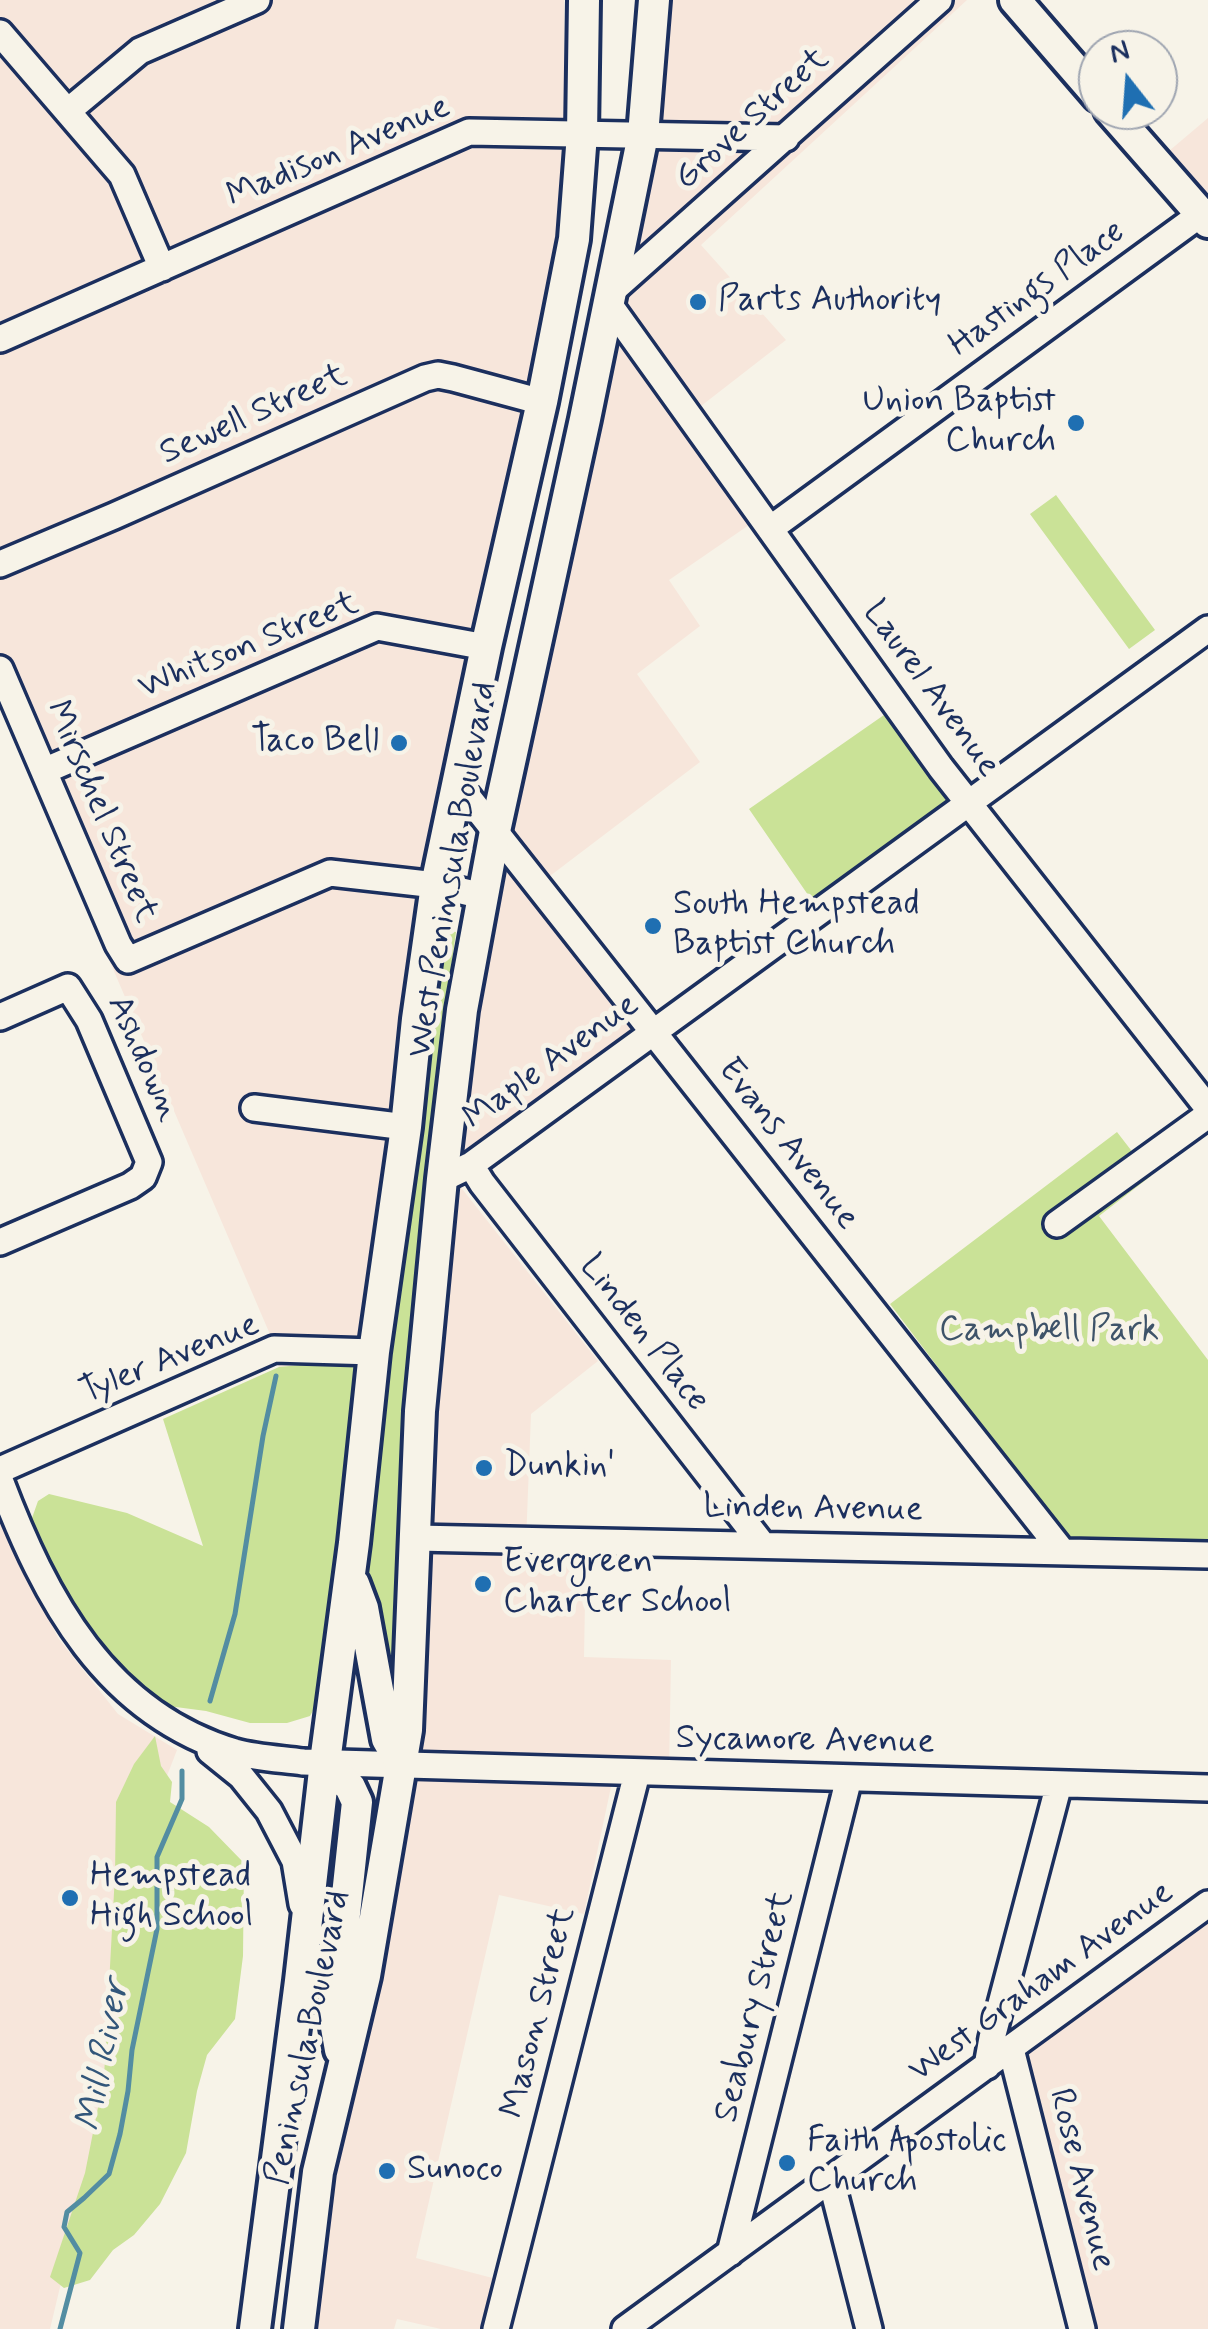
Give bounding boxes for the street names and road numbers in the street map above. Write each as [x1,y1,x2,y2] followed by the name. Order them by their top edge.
[667,40,839,200] street label: Grove Street
[221,87,457,219] street label: Madison Avenue
[942,212,1134,368] street label: Hastings Place
[154,356,354,476] street label: Sewell Street
[133,584,365,710] street label: Whitson Street
[852,594,1008,786] street label: Laurel Avenue
[400,679,508,1061] street label: West Peninsula Boulevard
[34,695,166,929] street label: Mirschel Street
[456,985,648,1141] street label: Maple Avenue
[96,990,188,1128] street label: Ashdown
[707,1051,867,1239] street label: Evans Avenue
[569,1247,717,1421] street label: Linden Place
[74,1305,266,1415] street label: Tyler Avenue
[703,1487,923,1533] street label: Linden Avenue
[675,1719,935,1765] street label: Sycamore Avenue
[902,1873,1182,2093] street label: West Graham Avenue
[258,1887,362,2189] street label: Peninsula Boulevard
[707,1887,805,2127] street label: Seabury Street
[494,1903,586,2123] street label: Mason Street
[1037,2085,1123,2275] street label: Rose Avenue

